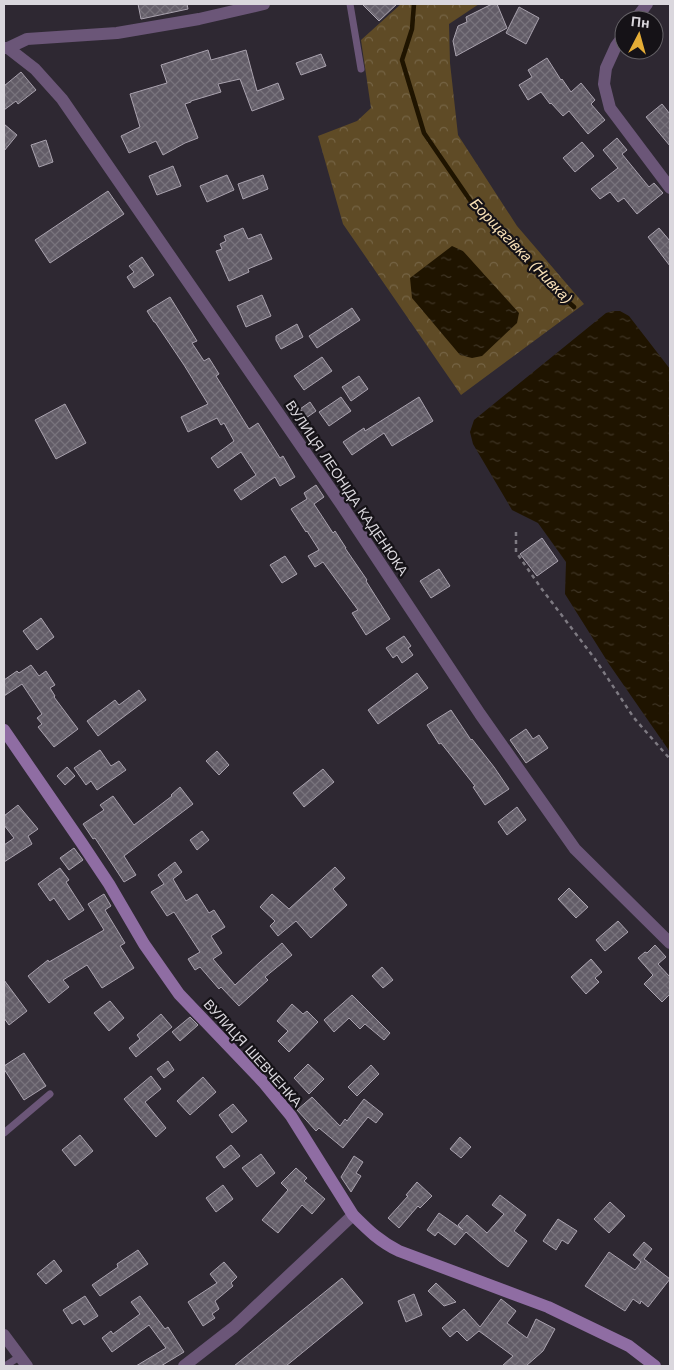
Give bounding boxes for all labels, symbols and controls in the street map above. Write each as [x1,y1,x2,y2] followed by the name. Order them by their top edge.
[614,10,664,60] north arrow
[630,13,650,31] text: Пн
[466,195,576,307] water label: Борщагівка (Нивка)
[282,398,412,579] street label: ВУЛИЦЯ ЛЕОНІДА КАДЕНЮКА
[201,996,306,1110] street label: ВУЛИЦЯ ШЕВЧЕНКА

